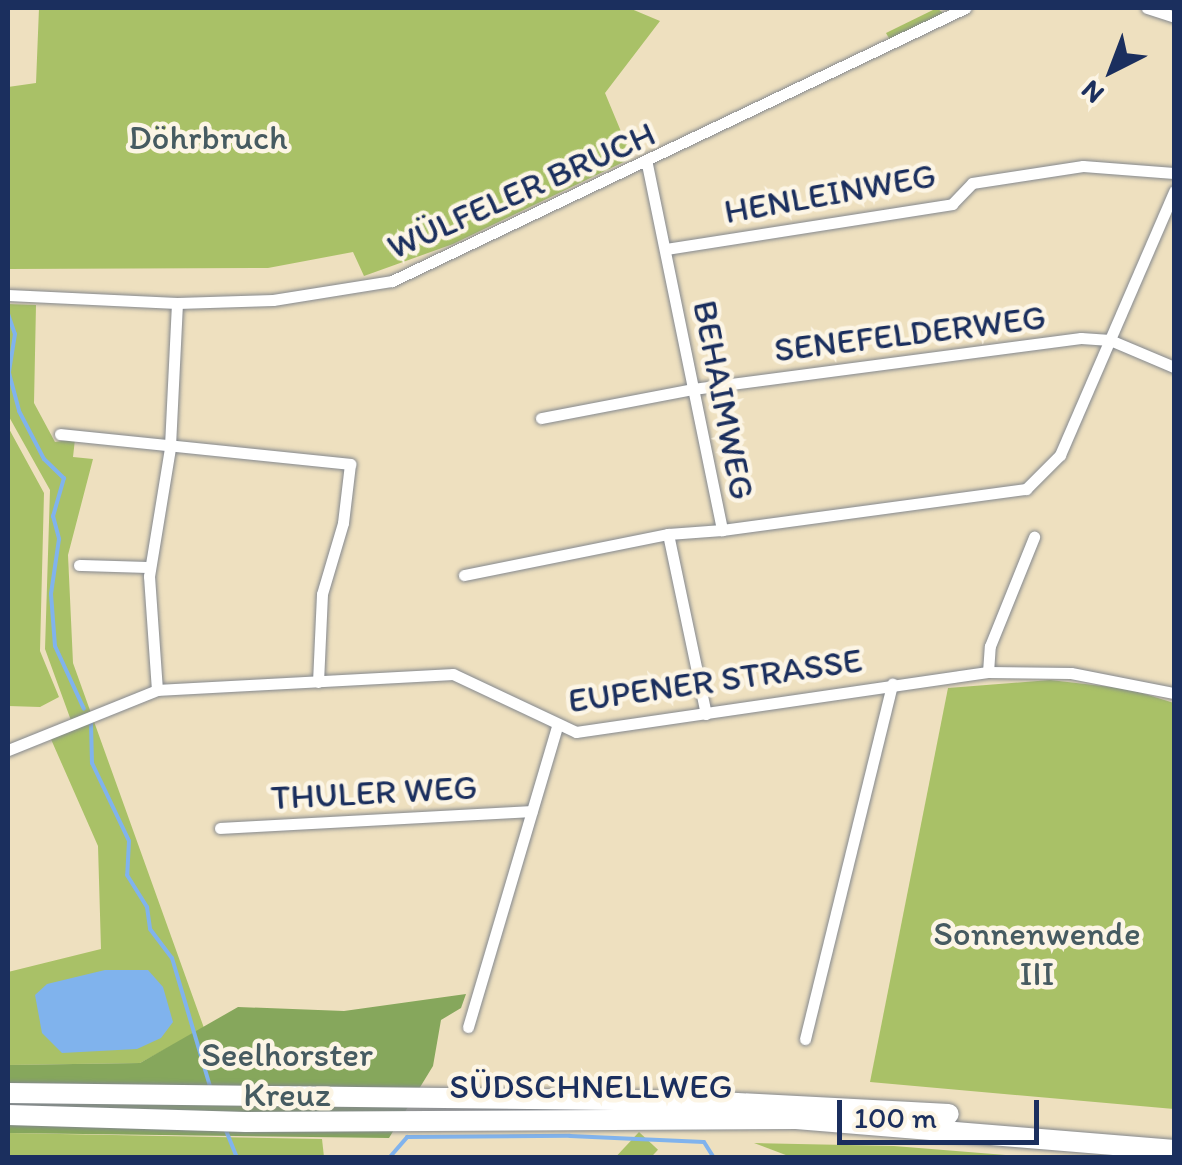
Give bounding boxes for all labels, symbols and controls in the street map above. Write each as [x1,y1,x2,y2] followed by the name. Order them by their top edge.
[1062,20,1162,120] north arrow
[1074,73,1110,111] text: N
[380,112,662,268] street label: WÜLFELER BRUCH
[128,116,288,158] park label: Döhrbruch
[721,154,939,232] street label: HENLEINWEG
[772,295,1048,371] street label: SENEFELDERWEG
[684,297,764,503] street label: BEHAIMWEG
[565,639,865,721] street label: EUPENER STRASSE
[270,766,478,818] street label: THULER WEG
[933,912,1141,994] park label: Sonnenwende III
[201,1033,373,1115] park label: Seelhorster Kreuz
[449,1065,733,1107] street label: SÜDSCHNELLWEG
[842,1080,1044,1142] scale bar
[854,1099,937,1136] text: 100 m

